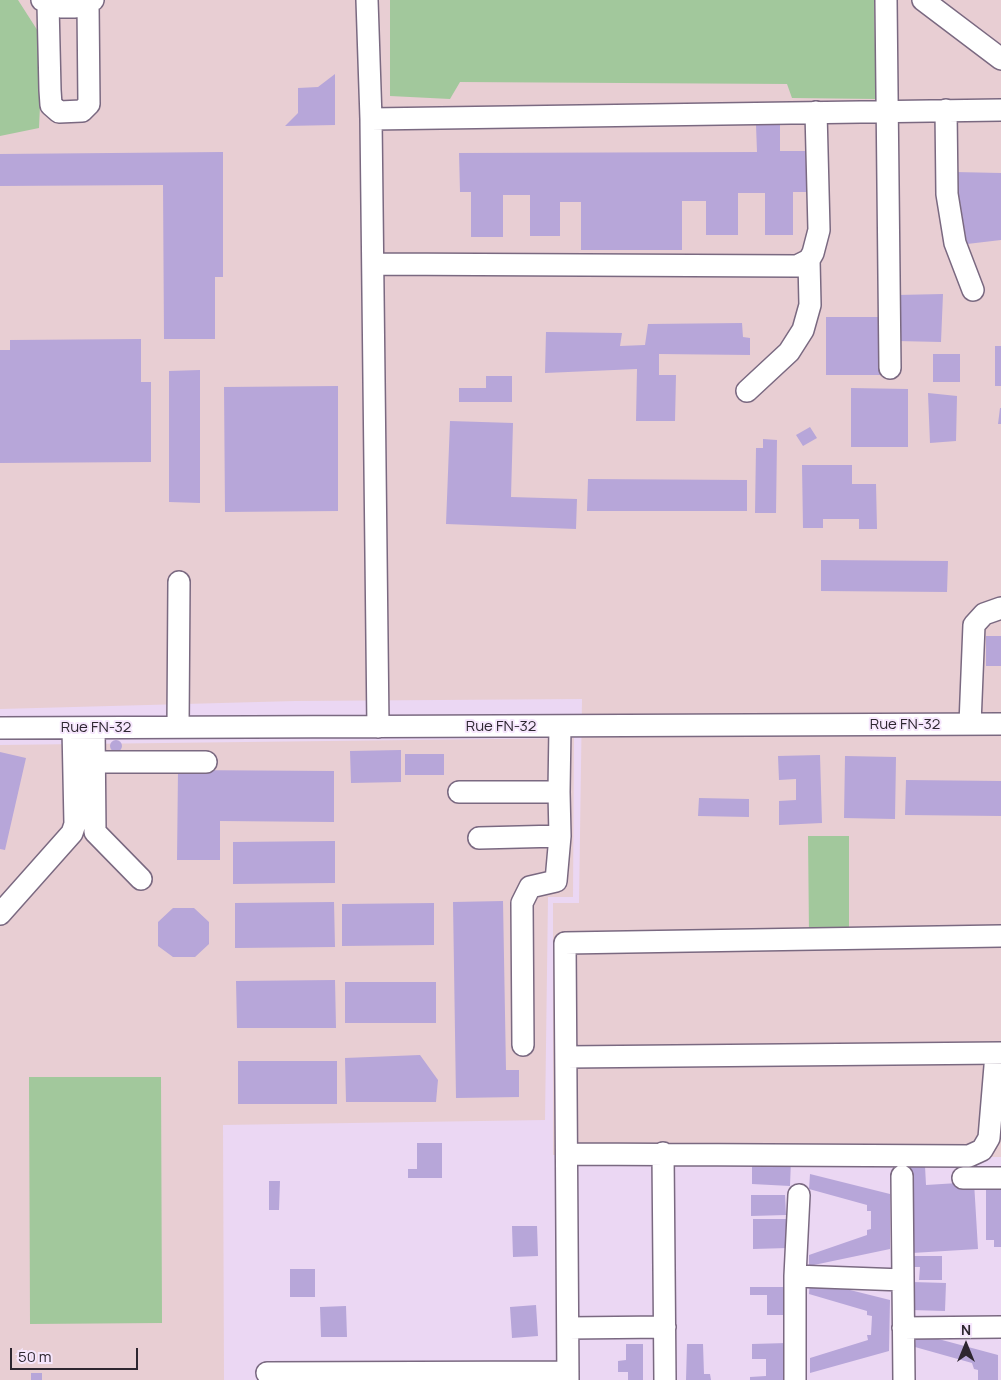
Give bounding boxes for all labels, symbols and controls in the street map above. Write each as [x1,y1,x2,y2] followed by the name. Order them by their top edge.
[870,716,940,734] street label: Rue FN-32
[466,718,536,736] street label: Rue FN-32
[61,719,131,737] street label: Rue FN-32
[941,1320,991,1370] north arrow
[961,1320,971,1339] text: N
[12,1338,140,1370] scale bar
[18,1346,52,1367] text: 50 m

